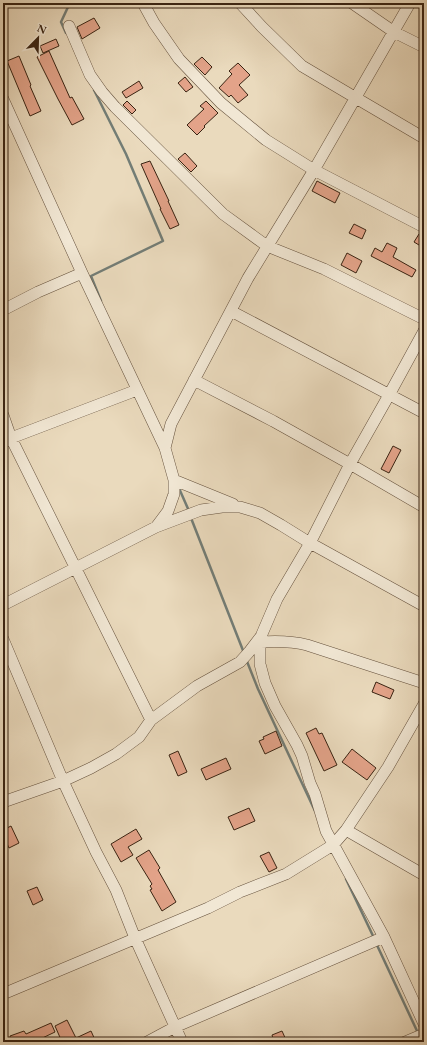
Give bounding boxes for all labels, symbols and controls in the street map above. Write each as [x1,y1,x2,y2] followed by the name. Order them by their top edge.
[18,18,58,58] north arrow
[35,21,49,37] text: N

